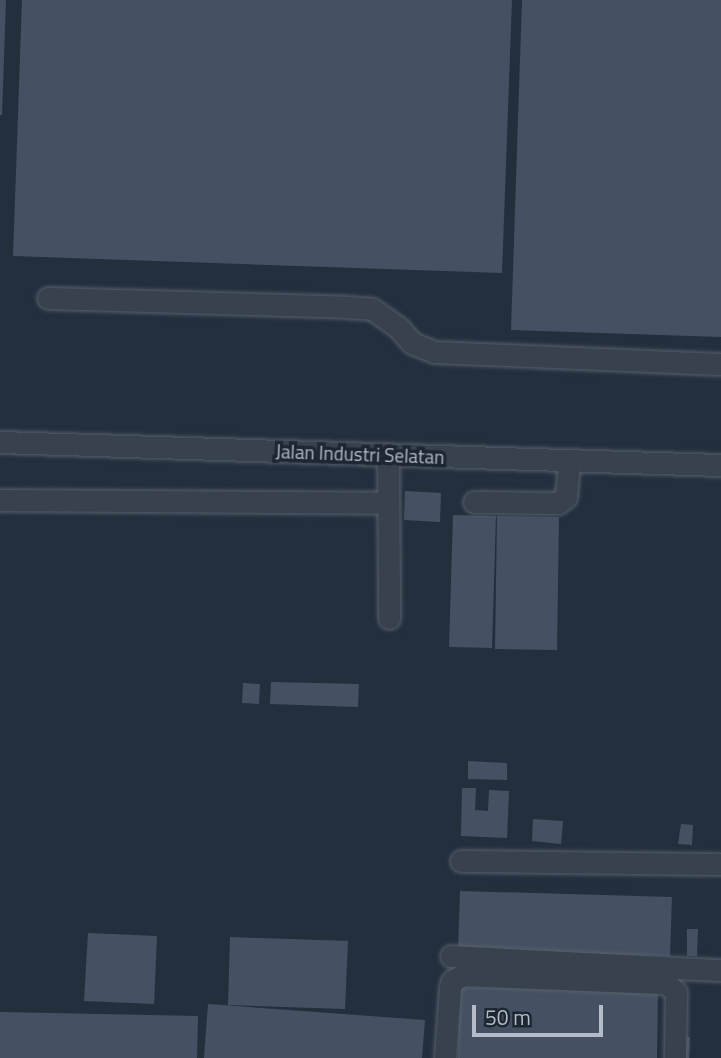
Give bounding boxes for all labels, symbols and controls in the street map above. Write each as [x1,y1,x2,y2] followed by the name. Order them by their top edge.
[275,440,445,468] street label: Jalan Industri Selatan
[476,992,607,1036] scale bar
[485,1001,531,1033] text: 50 m

